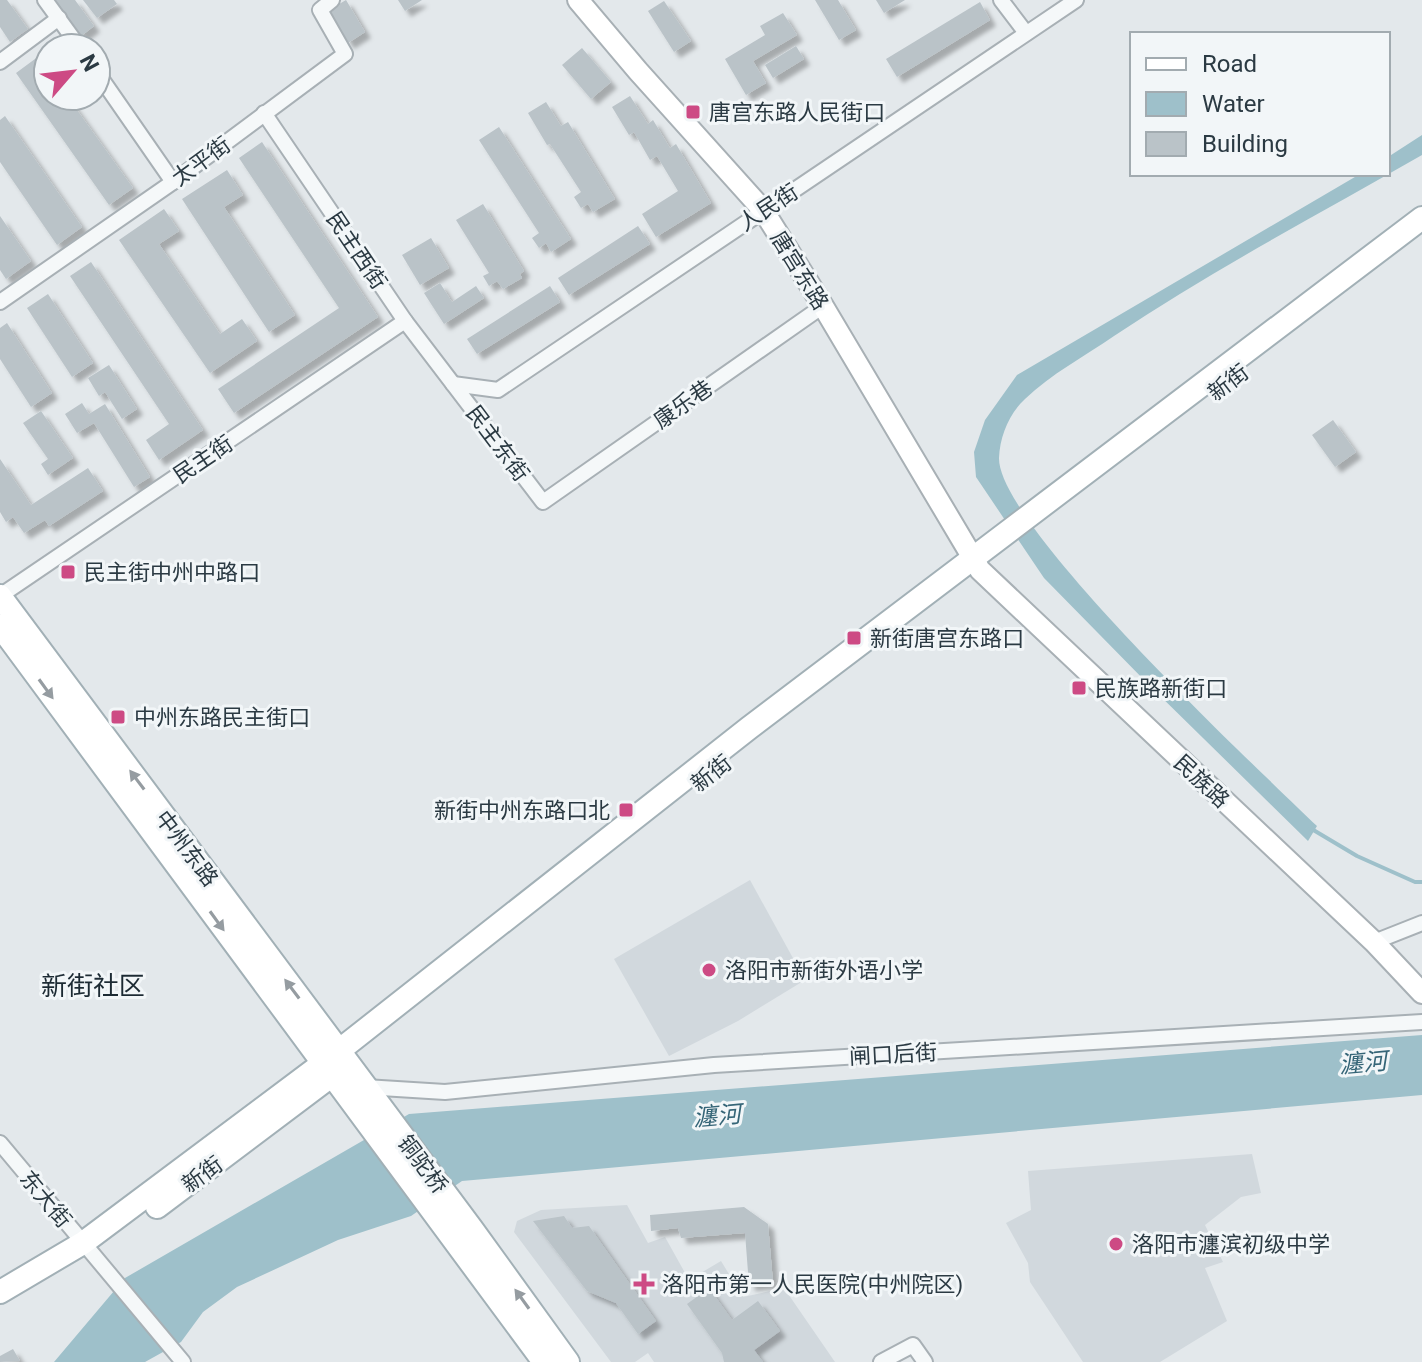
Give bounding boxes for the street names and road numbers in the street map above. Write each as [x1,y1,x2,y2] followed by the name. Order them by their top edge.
[167,132,235,191] street label: 太平街
[734,179,803,236] street label: 人民街
[322,207,392,294] street label: 民主西街
[766,226,833,314] street label: 唐宫东路
[1203,359,1253,406] street label: 新街
[649,375,717,434] street label: 康乐巷
[461,401,534,486] street label: 民主东街
[169,431,238,488] street label: 民主街
[686,750,736,797] street label: 新街
[1169,750,1234,813] street label: 民族路
[150,806,223,891] street label: 中州东路
[848,1040,938,1069] street label: 闸口后街
[393,1130,452,1198] street label: 铜驼桥
[177,1151,227,1197] street label: 新街
[15,1166,76,1233] street label: 东大街

